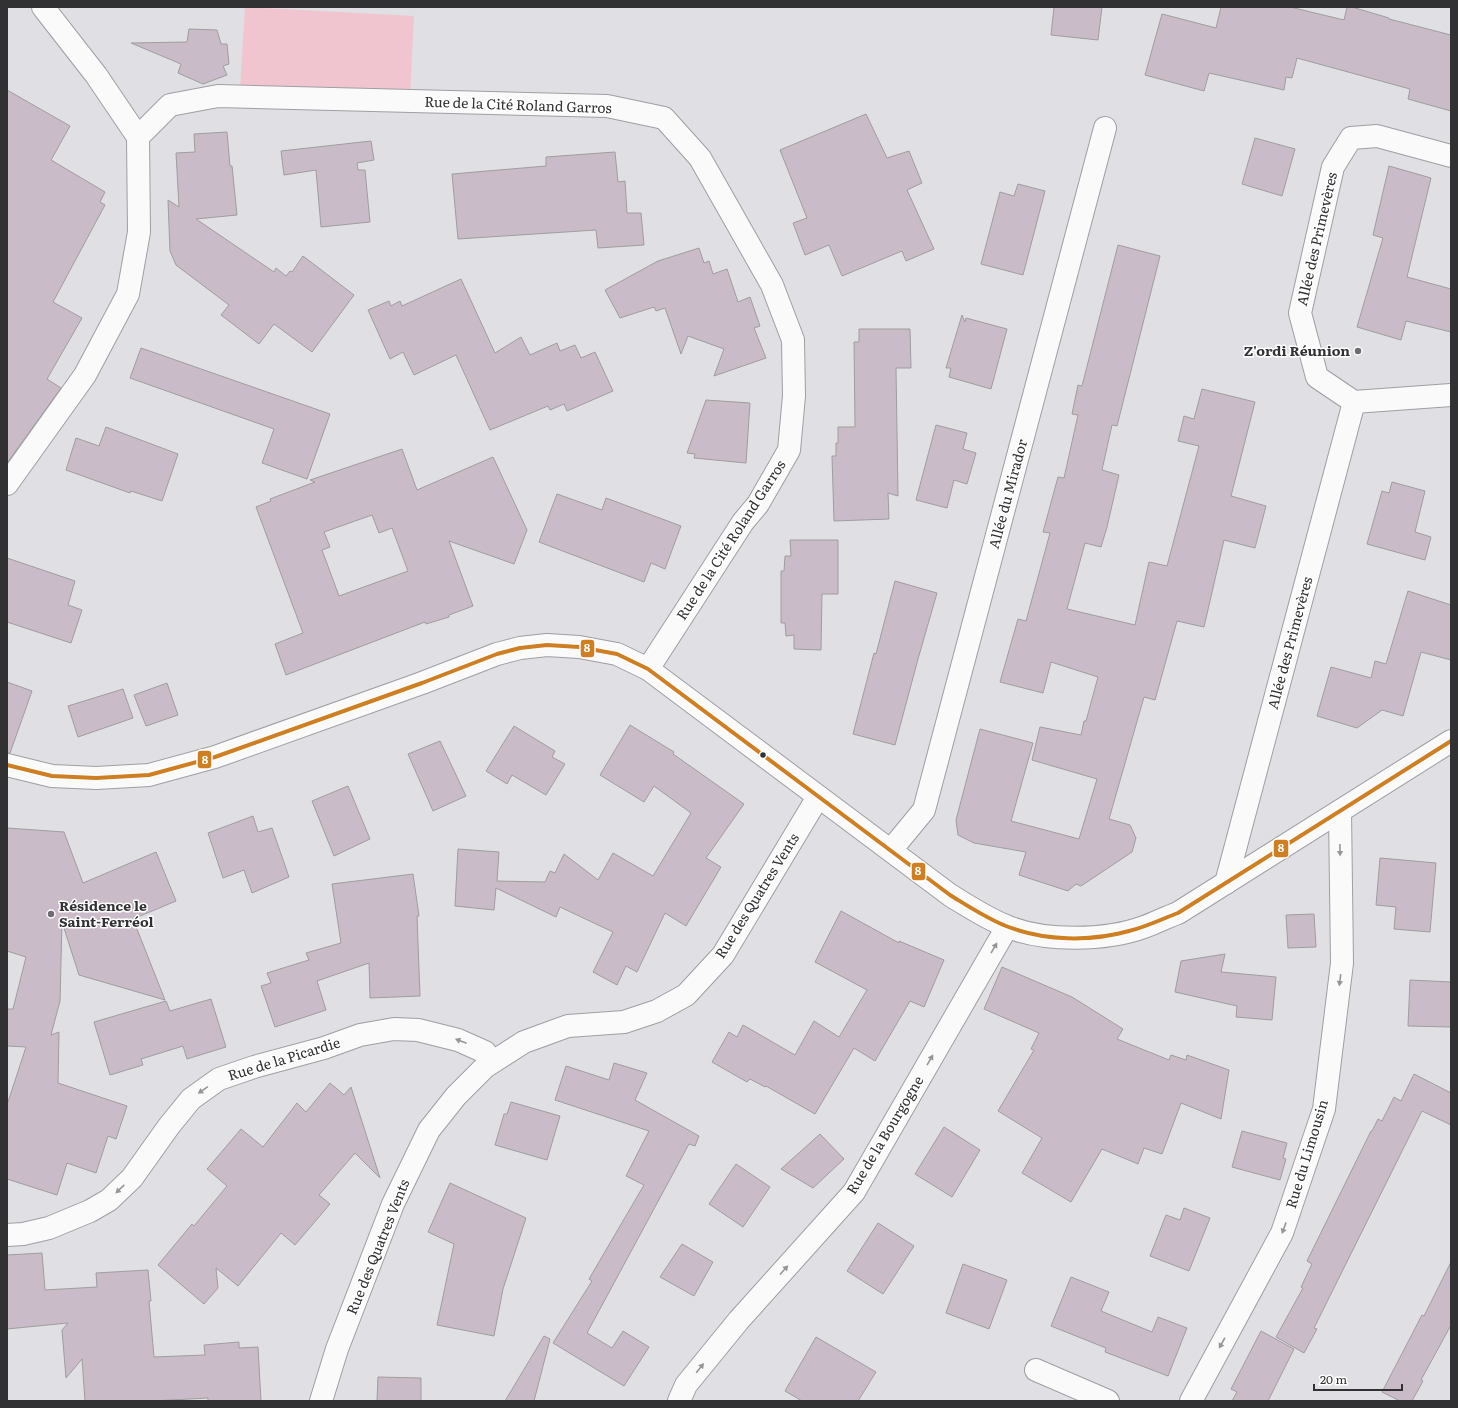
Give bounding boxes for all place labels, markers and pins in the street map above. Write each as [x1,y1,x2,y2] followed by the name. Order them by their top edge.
[1244,340,1350,360] place label: Z'ordi Réunion
[1353,346,1363,356] marker: Z'ordi Réunion
[758,750,768,760] unlabelled marker
[59,895,154,931] place label: Résidence le Saint-Ferréol
[46,909,56,919] marker: Résidence le Saint-Ferréol

